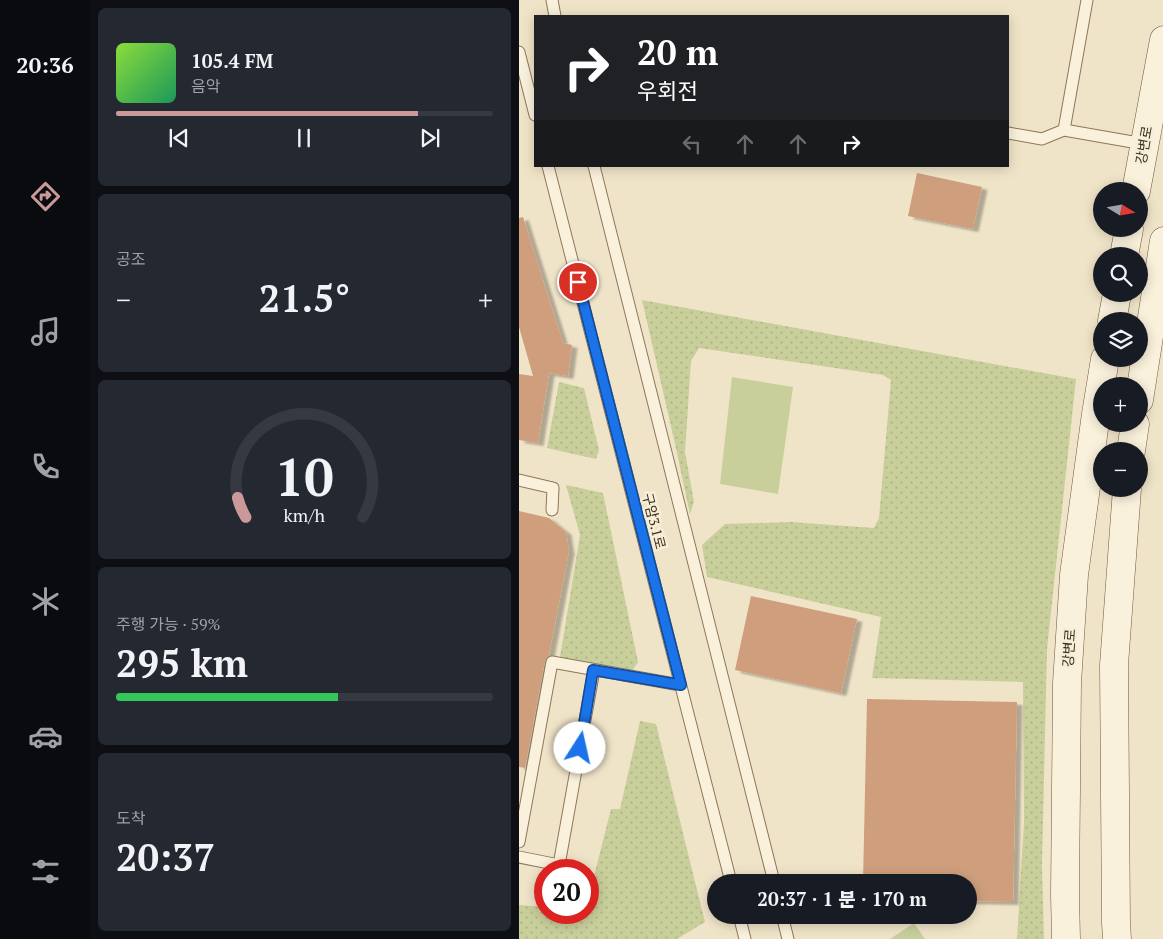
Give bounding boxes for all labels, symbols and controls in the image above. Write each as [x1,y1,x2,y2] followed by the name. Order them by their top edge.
[637,29,718,75] text: 20 m
[554,35,619,100] icon: right
[191,48,273,73] text: 105.4 FM
[16,50,74,79] text: 20:36
[191,75,220,97] text: 음악
[637,76,698,105] text: 우회전
[165,124,193,152] icon: previous
[290,124,318,152] icon: pause
[416,124,444,152] icon: next
[1131,124,1156,166] street label: 강변로
[678,130,706,158] icon: left
[731,130,759,158] icon: ahead
[784,130,812,158] icon: ahead
[837,130,865,158] icon: right
[28,179,63,214] icon: directions
[1093,182,1148,238] north arrow
[1093,182,1148,497] map controls
[1093,247,1148,302] button: search
[116,248,145,270] text: 공조
[557,261,599,303] pin
[564,268,592,296] icon: arrive
[259,273,350,323] text: 21.5°
[116,281,131,318] text: −
[478,281,493,318] text: +
[1093,312,1148,367] button: layers
[28,314,63,349] icon: music
[1093,377,1148,432] button: +
[275,442,334,511] text: 10
[1093,442,1148,497] button: −
[28,449,63,484] icon: phone
[638,491,671,551] street label: 구암3.1로
[284,503,326,527] text: km/h
[28,584,63,619] icon: climate
[116,613,220,635] text: 주행 가능 · 59%
[1058,628,1079,668] street label: 강변로
[116,638,248,688] text: 295 km
[28,719,63,754] icon: car
[553,721,605,773] position arrow
[116,807,145,829] text: 도착
[116,832,215,882] text: 20:37
[28,854,63,889] icon: filters
[534,859,599,924] speed limit sign: 20
[757,886,927,911] text: 20:37 · 1 분 · 170 m

